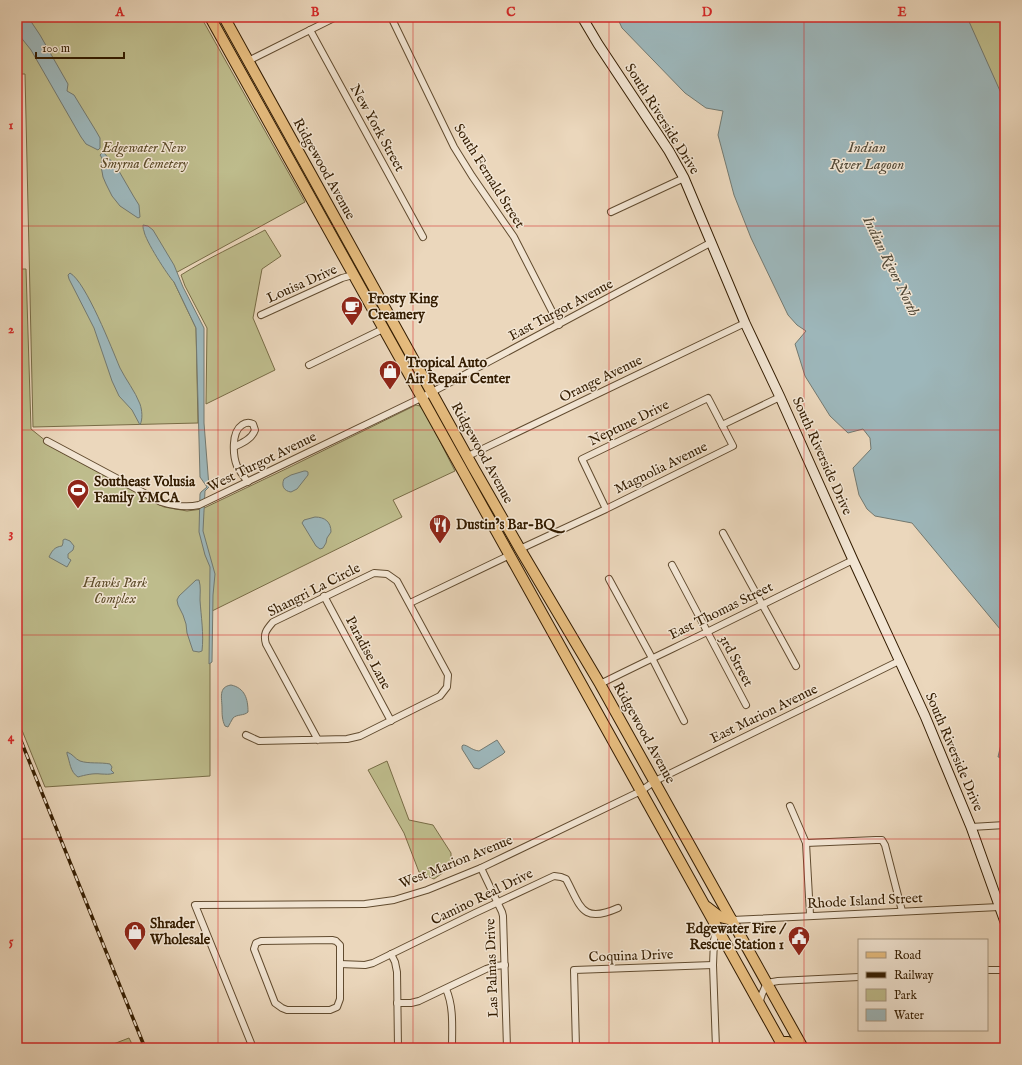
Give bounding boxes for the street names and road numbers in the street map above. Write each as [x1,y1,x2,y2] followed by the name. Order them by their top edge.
[621,60,704,178] street label: South Riverside Drive
[346,81,408,175] street label: New York Street
[289,115,360,223] street label: Ridgewood Avenue
[450,120,529,232] street label: South Fernald Street
[264,260,341,308] street label: Louisa Drive
[506,275,617,345] street label: East Turgot Avenue
[557,351,646,407] street label: Orange Avenue
[788,394,856,518] street label: South Riverside Drive
[586,396,673,450] street label: Neptune Drive
[447,399,518,507] street label: Ridgewood Avenue
[205,428,320,496] street label: West Turgot Avenue
[612,437,711,498] street label: Magnolia Avenue
[265,559,364,621] street label: Shangri La Circle
[666,578,776,644] street label: East Thomas Street
[341,613,395,693] street label: Paradise Lane
[715,632,757,690] street label: 3rd Street
[609,679,680,787] street label: Ridgewood Avenue
[707,680,821,748] street label: East Marion Avenue
[921,690,987,815] street label: South Riverside Drive
[397,831,516,893] street label: West Marion Avenue
[428,864,536,929] street label: Camino Real Drive
[807,889,924,913] street label: Rhode Island Street
[481,917,503,1018] street label: Las Palmas Drive
[588,946,674,966] street label: Coquina Drive

